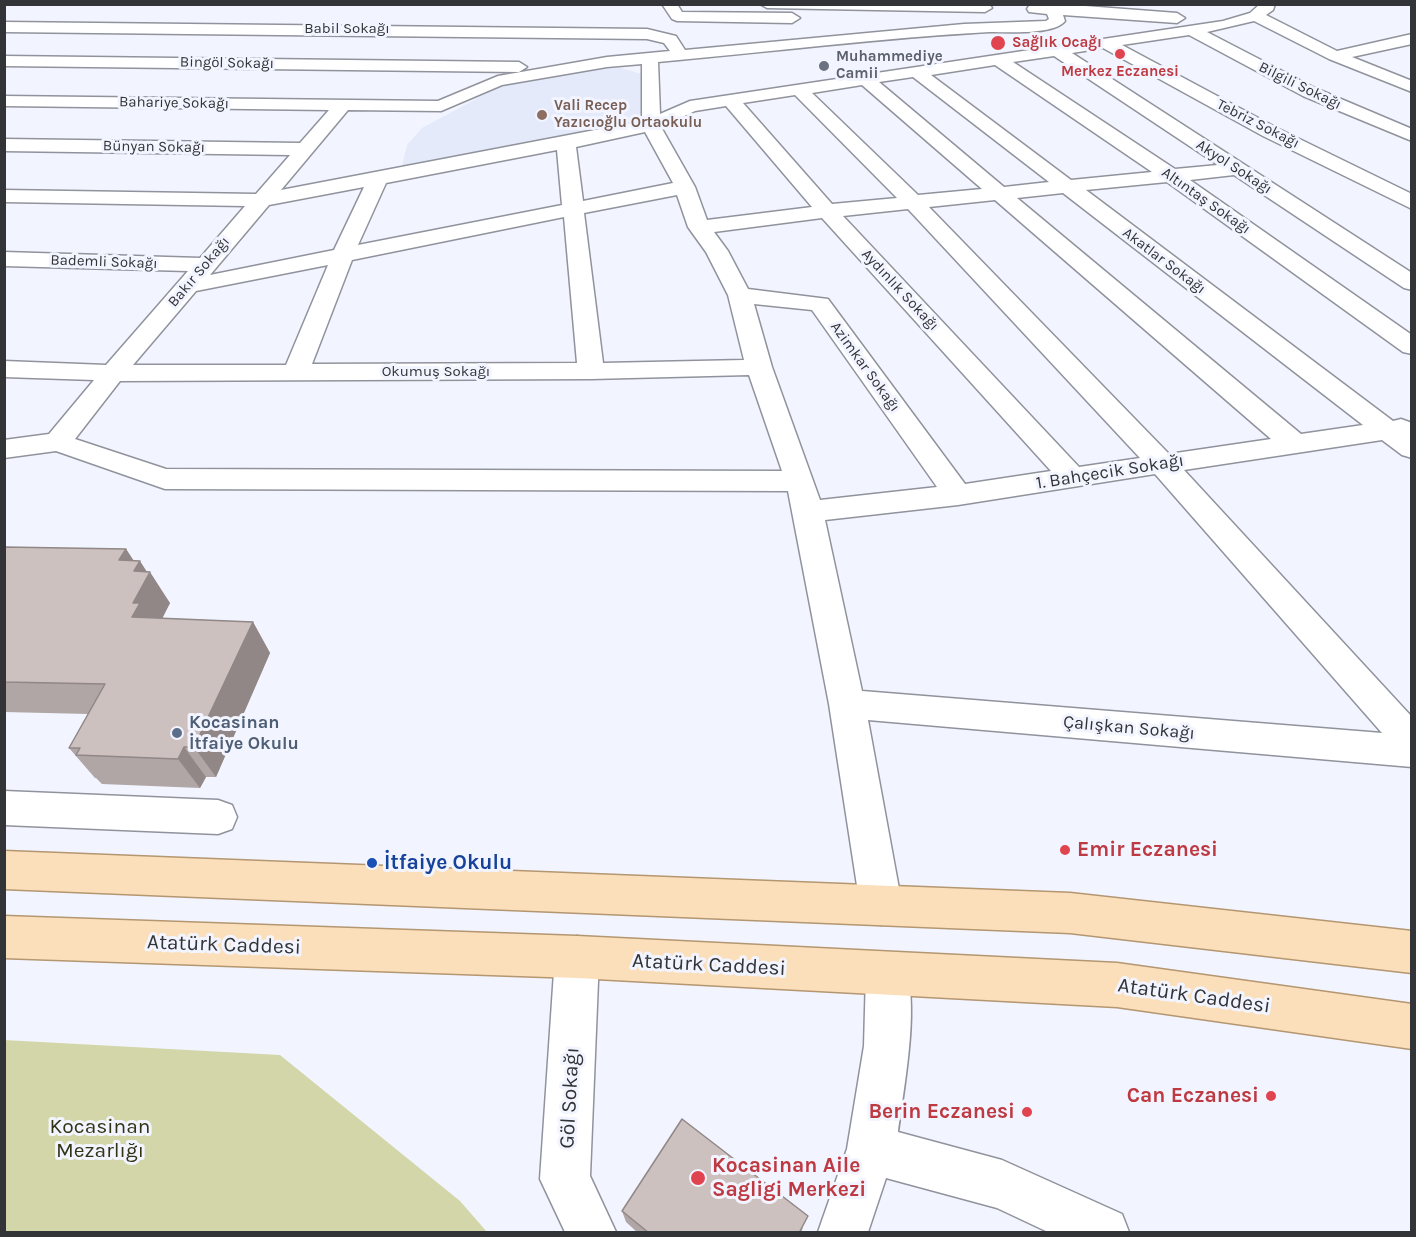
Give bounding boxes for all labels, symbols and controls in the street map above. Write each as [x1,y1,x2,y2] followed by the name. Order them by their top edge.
[304,20,390,38] street label: Babil Sokağı
[989,34,1007,52] marker: Sağlık Ocağı
[1012,34,1102,52] place label: Sağlık Ocağı
[1113,47,1127,61] marker: Merkez Eczanesi
[836,48,943,83] place label: Muhammediye Camii
[180,53,274,73] street label: Bingöl Sokağı
[1256,58,1344,114] street label: Bilgili Sokağı
[817,59,831,73] marker: Muhammediye Camii
[1061,63,1179,81] place label: Merkez Eczanesi
[119,93,229,113] street label: Bahariye Sokağı
[1214,95,1302,153] street label: Tebriz Sokağı
[554,97,702,132] place label: Vali Recep Yazıcıoğlu Ortaokulu
[535,108,549,122] marker: Vali Recep Yazıcıoğlu Ortaokulu
[1193,136,1275,198] street label: Akyol Sokağı
[103,137,205,157] street label: Bünyan Sokağı
[1158,164,1254,238] street label: Altıntaş Sokağı
[1119,224,1209,298] street label: Akatlar Sokağı
[164,233,234,311] street label: Bakır Sokağı
[858,245,942,335] street label: Aydınlık Sokağı
[50,251,158,273] street label: Bademli Sokağı
[826,318,904,416] street label: Azimkar Sokağı
[382,363,490,381] street label: Okumuş Sokağı
[1035,450,1185,494] street label: 1. Bahçecik Sokağı
[1062,711,1196,745] street label: Çalışkan Sokağı
[189,712,299,754] place label: Kocasinan İtfaiye Okulu
[170,726,184,740] marker: Kocasinan İtfaiye Okulu
[1077,837,1218,863] place label: Emir Eczanesi
[1058,843,1072,857] marker: Emir Eczanesi
[384,850,512,876] place label: İtfaiye Okulu
[365,856,379,870] marker: İtfaiye Okulu
[147,930,301,960] street label: Atatürk Caddesi
[631,948,787,982] street label: Atatürk Caddesi
[1116,973,1272,1019] street label: Atatürk Caddesi
[555,1047,585,1149] street label: Göl Sokağı
[1127,1083,1259,1109] place label: Can Eczanesi
[1264,1089,1278,1103] marker: Can Eczanesi
[868,1099,1015,1125] place label: Berin Eczanesi
[1020,1105,1034,1119] marker: Berin Eczanesi
[50,1114,150,1164] park label: Kocasinan Mezarlığı
[712,1153,866,1203] place label: Kocasinan Aile Sagligi Merkezi
[689,1169,707,1187] marker: Kocasinan Aile Sagligi Merkezi

